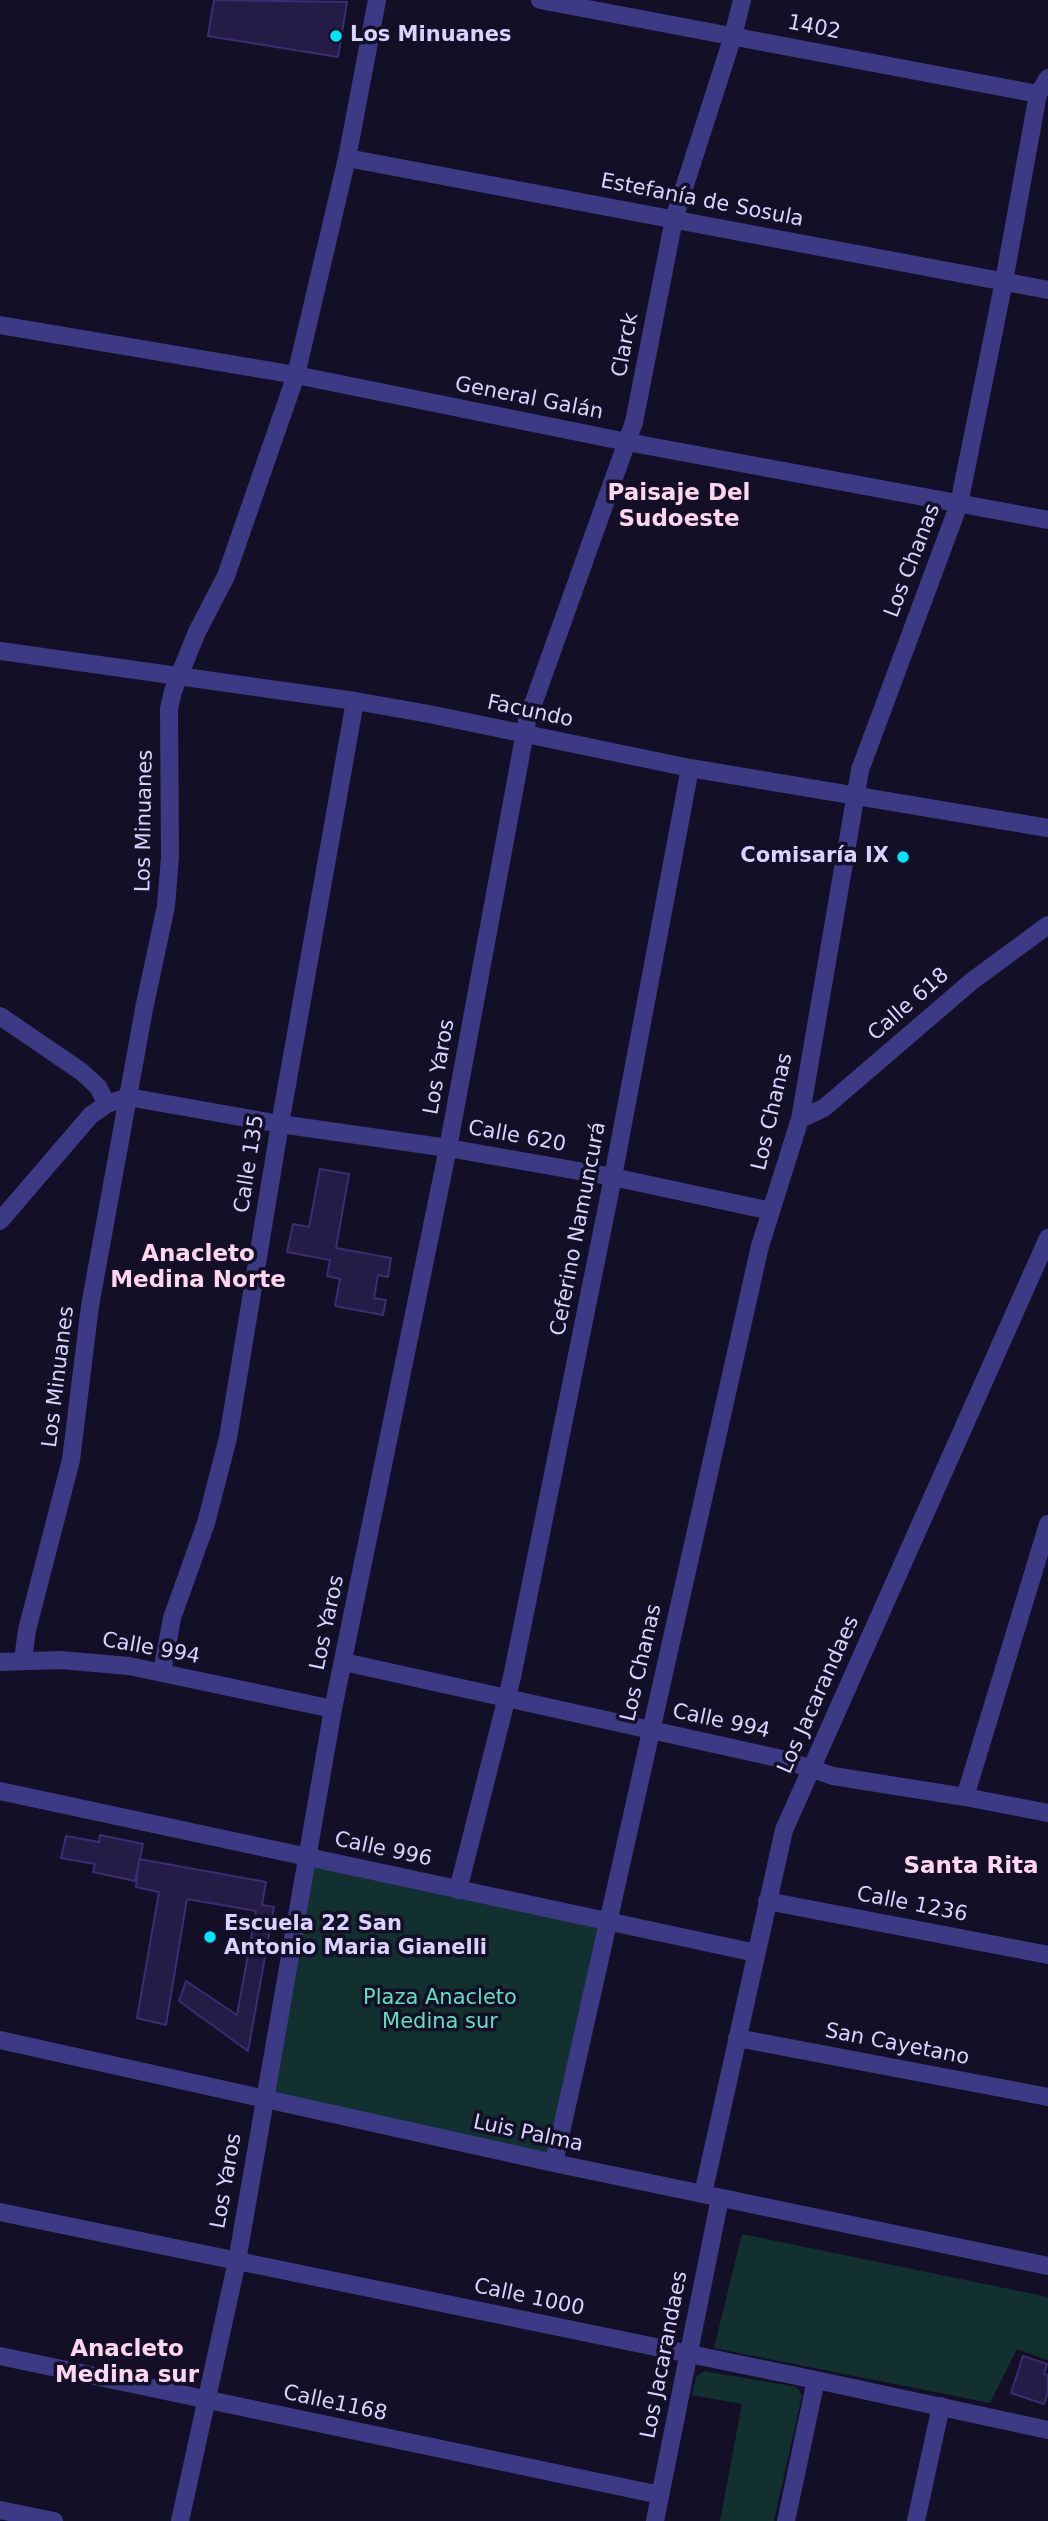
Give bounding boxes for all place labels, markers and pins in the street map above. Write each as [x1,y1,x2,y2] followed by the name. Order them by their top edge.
[350,23,511,49] place label: Los Minuanes
[328,28,344,44] marker: Los Minuanes
[740,844,889,870] place label: Comisaría IX
[895,849,911,865] marker: Comisaría IX
[224,1912,487,1962] place label: Escuela 22 San Antonio Maria Gianelli
[202,1929,218,1945] marker: Escuela 22 San Antonio Maria Gianelli

